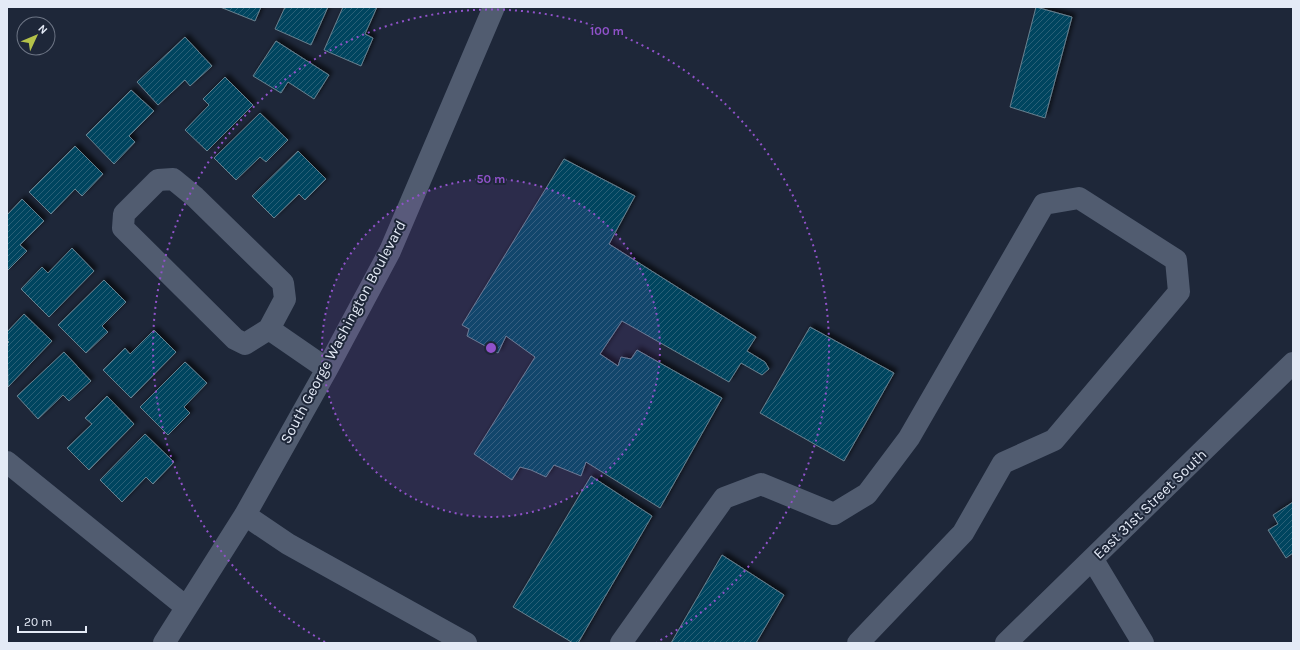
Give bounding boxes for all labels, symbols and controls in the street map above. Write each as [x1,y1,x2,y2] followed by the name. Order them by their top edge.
[16,16,56,56] north arrow
[35,22,50,37] text: N
[590,24,624,38] text: 100 m
[477,172,506,186] text: 50 m
[276,217,410,447] street label: South George Washington Boulevard
[484,341,498,355] centre of rings
[1090,445,1210,563] street label: East 31st Street South
[18,608,86,634] scale bar
[24,615,52,629] text: 20 m

